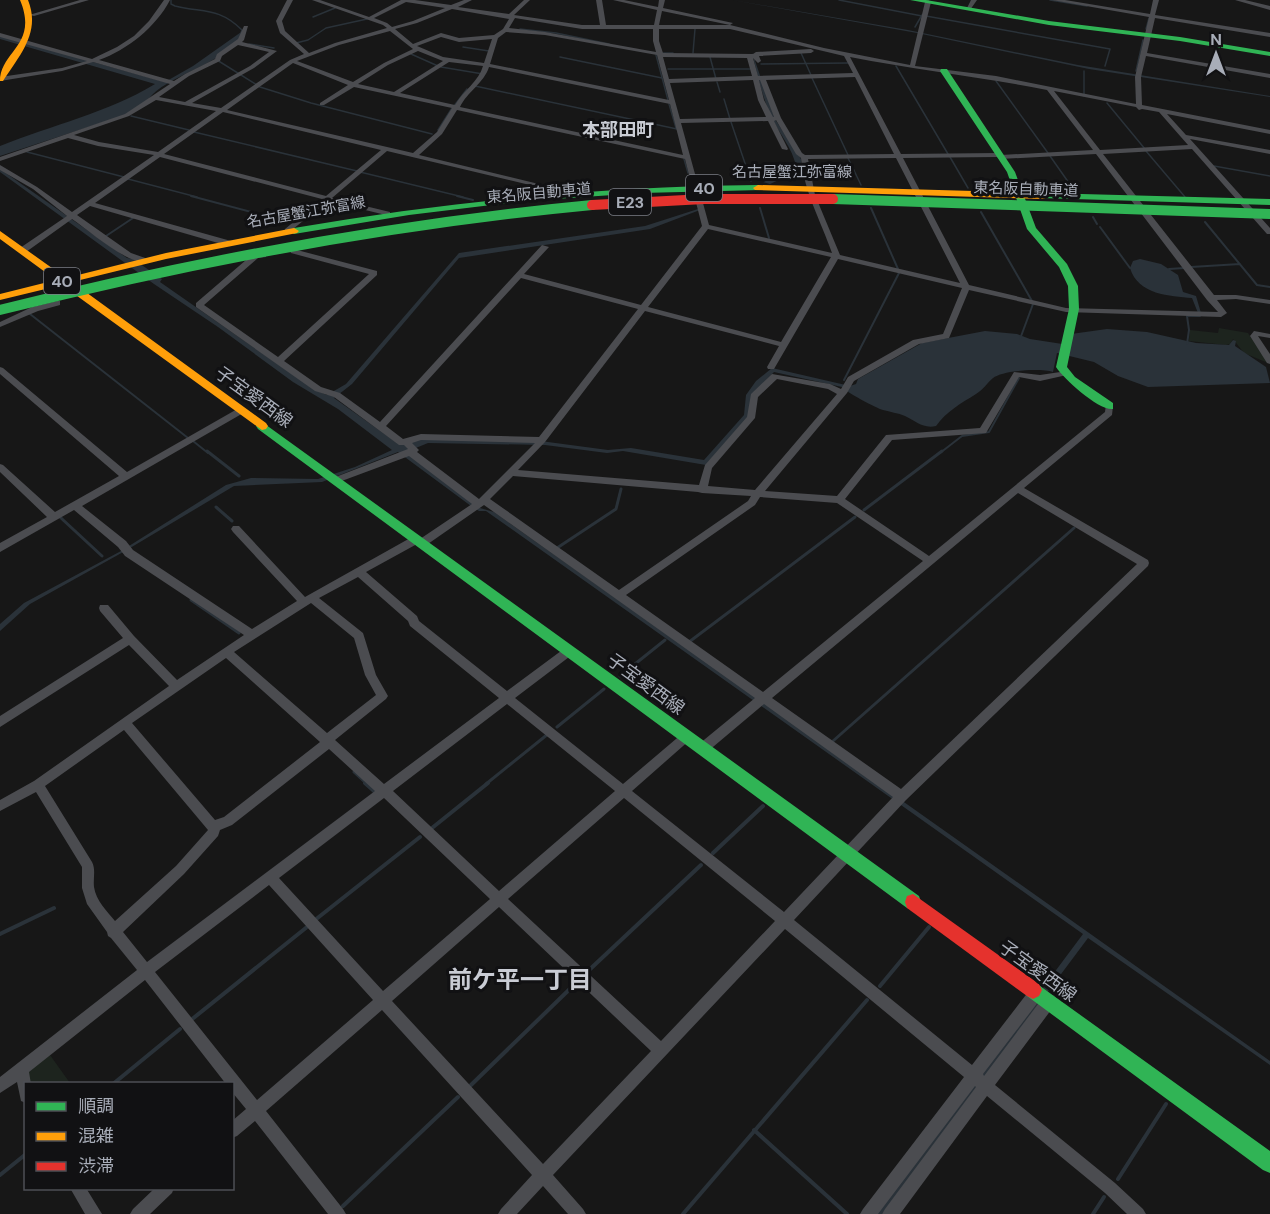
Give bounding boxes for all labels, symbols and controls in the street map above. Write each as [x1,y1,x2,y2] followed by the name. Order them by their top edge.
[1186,24,1246,84] north arrow
[1210,29,1222,50] text: N
[582,118,654,142] district label: 本部田町
[732,162,852,182] street label: 名古屋蟹江弥富線
[686,175,722,201] road number: 40
[973,177,1079,201] street label: 東名阪自動車道
[486,178,592,208] street label: 東名阪自動車道
[609,189,651,215] road number: E23
[245,192,367,232] street label: 名古屋蟹江弥富線
[44,268,80,294] road number: 40
[211,361,297,433] street label: 子宝愛西線
[603,648,689,720] street label: 子宝愛西線
[995,935,1081,1007] street label: 子宝愛西線
[448,964,592,995] district label: 前ケ平一丁目
[24,1082,234,1190] legend
[78,1094,114,1118] text: 順調
[78,1124,114,1148] text: 混雑
[78,1154,114,1178] text: 渋滞

